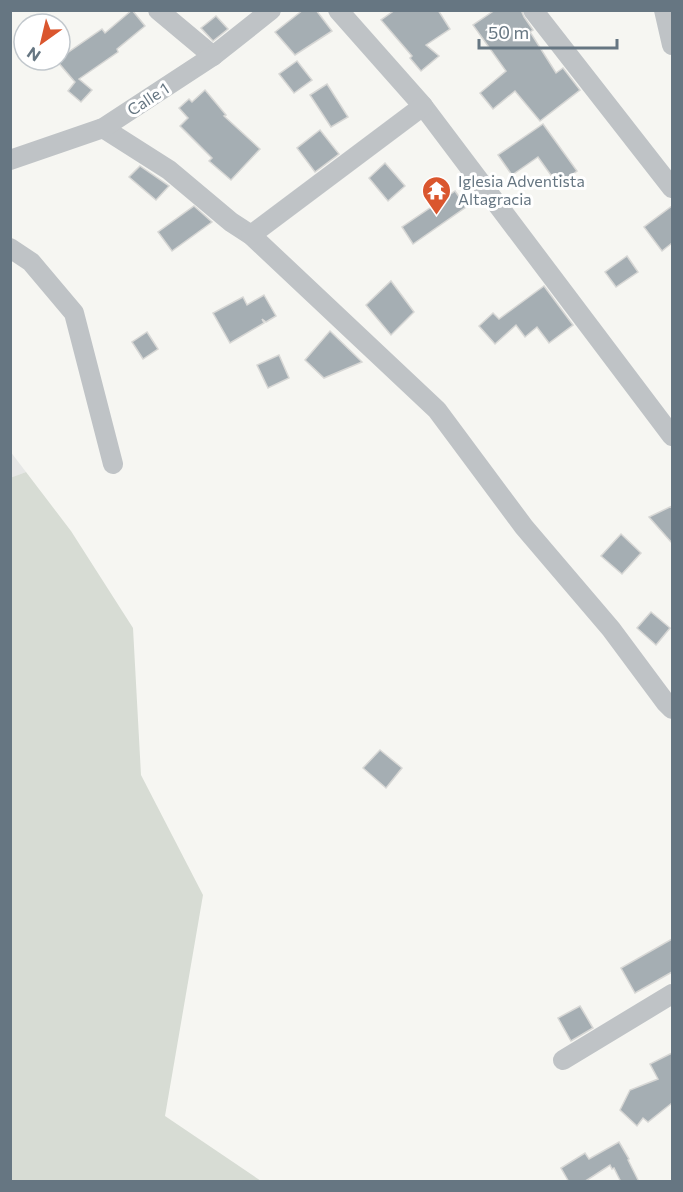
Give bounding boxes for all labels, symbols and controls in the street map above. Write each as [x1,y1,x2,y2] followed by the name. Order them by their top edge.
[12,12,72,72] north arrow
[479,12,617,50] scale bar
[488,21,529,43] text: 50 m
[23,44,44,66] text: N
[123,78,172,119] street label: Calle 1
[458,171,585,208] place label: Iglesia Adventista Altagracia
[421,174,453,216] temple icon: Iglesia Adventista Altagracia

